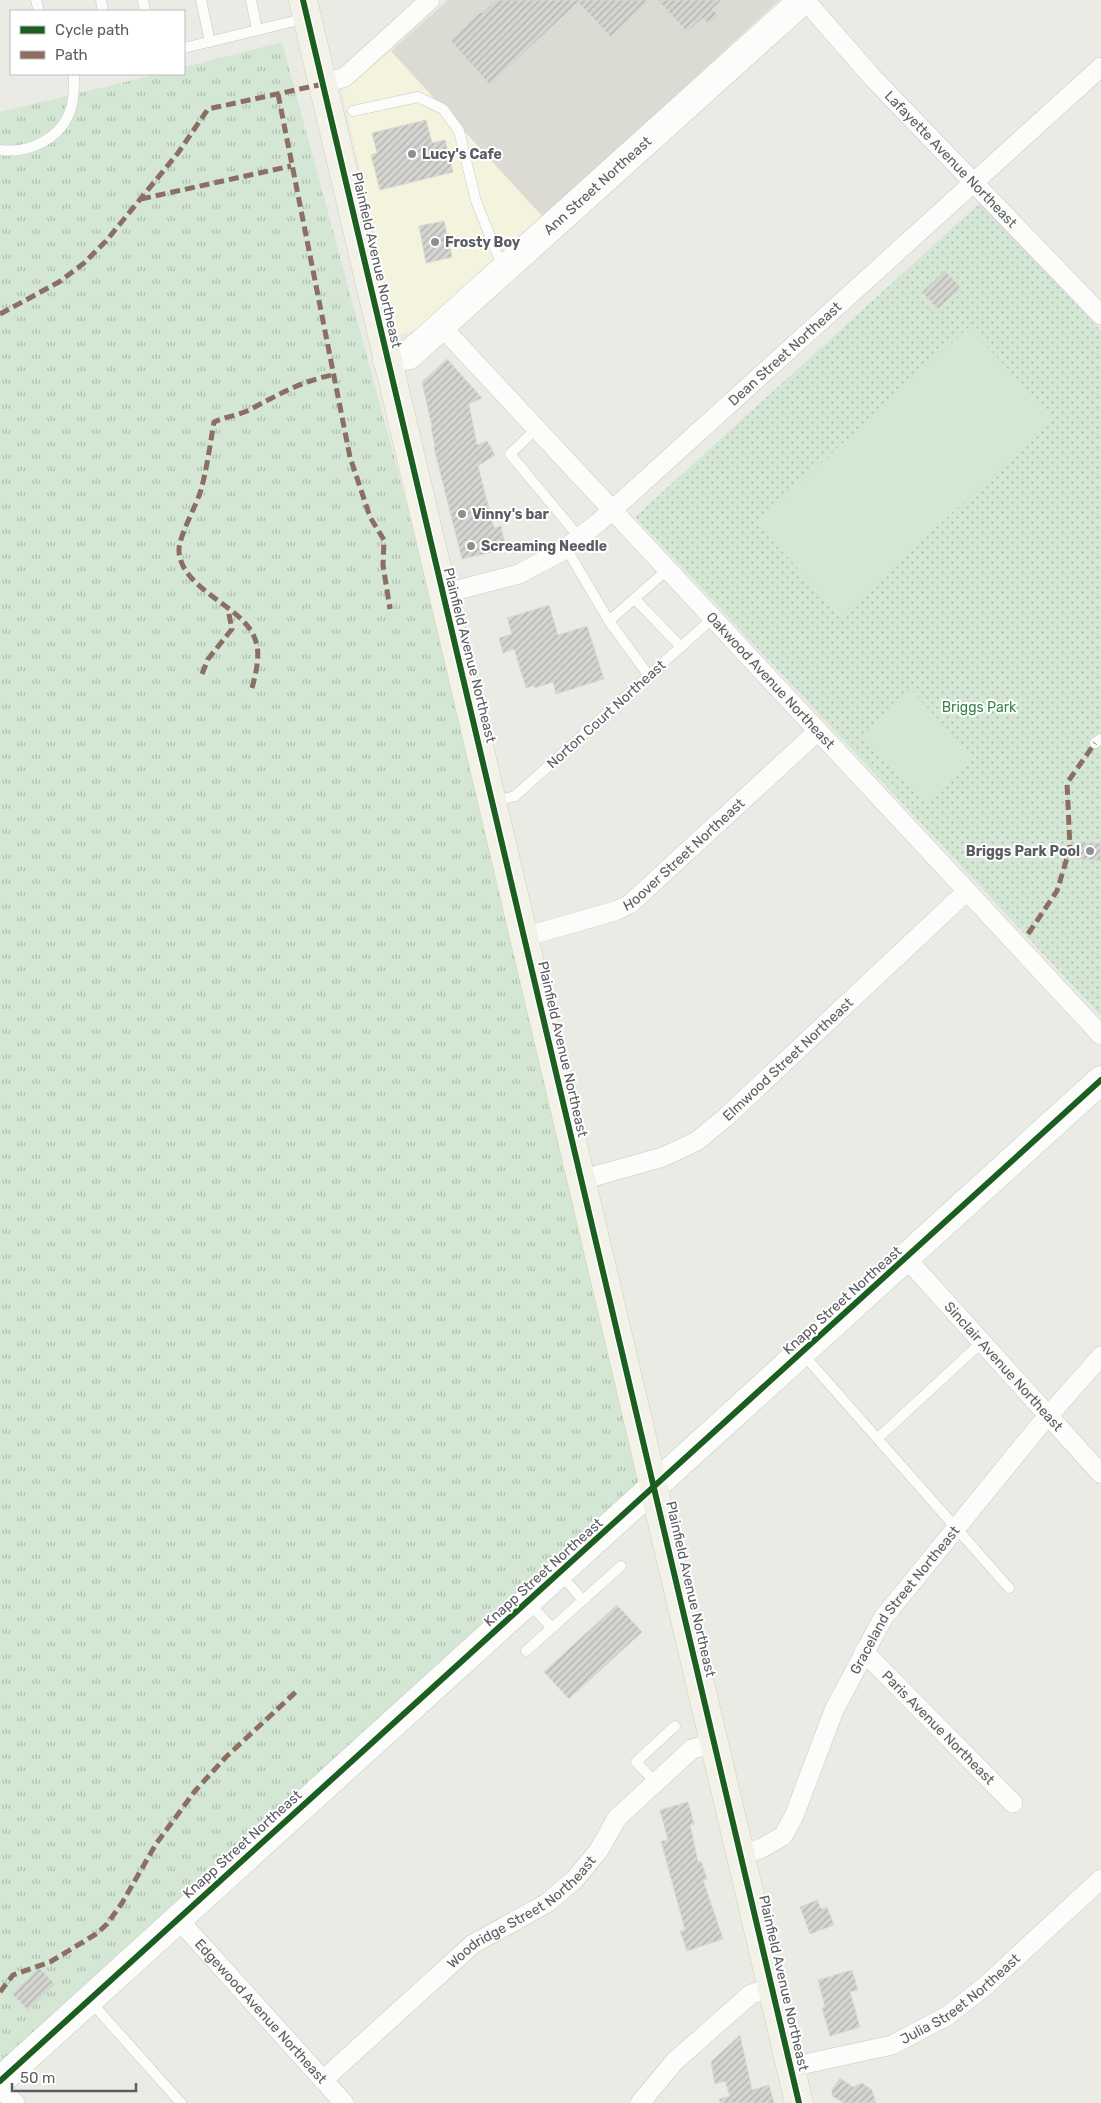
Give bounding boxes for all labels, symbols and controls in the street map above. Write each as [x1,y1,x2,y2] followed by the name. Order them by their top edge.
[10,10,185,75] legend
[55,21,129,39] text: Cycle path
[55,46,88,64] text: Path
[881,87,1021,232] street label: Lafayette Avenue Northeast
[540,133,655,239] street label: Ann Street Northeast
[422,146,502,163] place label: Lucy's Cafe
[406,148,418,160] marker: Lucy's Cafe
[348,171,405,350] street label: Plainfield Avenue Northeast
[445,234,521,251] place label: Frosty Boy
[429,236,441,248] marker: Frosty Boy
[725,298,845,409] street label: Dean Street Northeast
[472,506,550,523] place label: Vinny's bar
[456,508,468,520] marker: Vinny's bar
[481,538,607,555] place label: Screaming Needle
[465,540,477,552] marker: Screaming Needle
[440,566,500,745] street label: Plainfield Avenue Northeast
[703,609,839,753] street label: Oakwood Avenue Northeast
[544,656,670,772] street label: Norton Court Northeast
[942,699,1017,716] park label: Briggs Park
[621,795,749,915] street label: Hoover Street Northeast
[966,843,1080,860] place label: Briggs Park Pool
[1084,845,1096,857] marker: Briggs Park Pool
[534,960,591,1139] street label: Plainfield Avenue Northeast
[719,994,857,1125] street label: Elmwood Street Northeast
[779,1242,906,1358] street label: Knapp Street Northeast
[941,1298,1067,1435] street label: Sinclair Avenue Northeast
[662,1500,719,1679] street label: Plainfield Avenue Northeast
[480,1514,607,1630] street label: Knapp Street Northeast
[847,1522,964,1677] street label: Graceland Street Northeast
[878,1667,998,1789] street label: Paris Avenue Northeast
[179,1786,306,1902] street label: Knapp Street Northeast
[444,1852,600,1972] street label: Woodridge Street Northeast
[755,1894,812,2073] street label: Plainfield Avenue Northeast
[191,1935,331,2088] street label: Edgewood Avenue Northeast
[897,1950,1024,2048] street label: Julia Street Northeast
[12,2060,136,2092] scale bar
[20,2069,55,2087] text: 50 m

